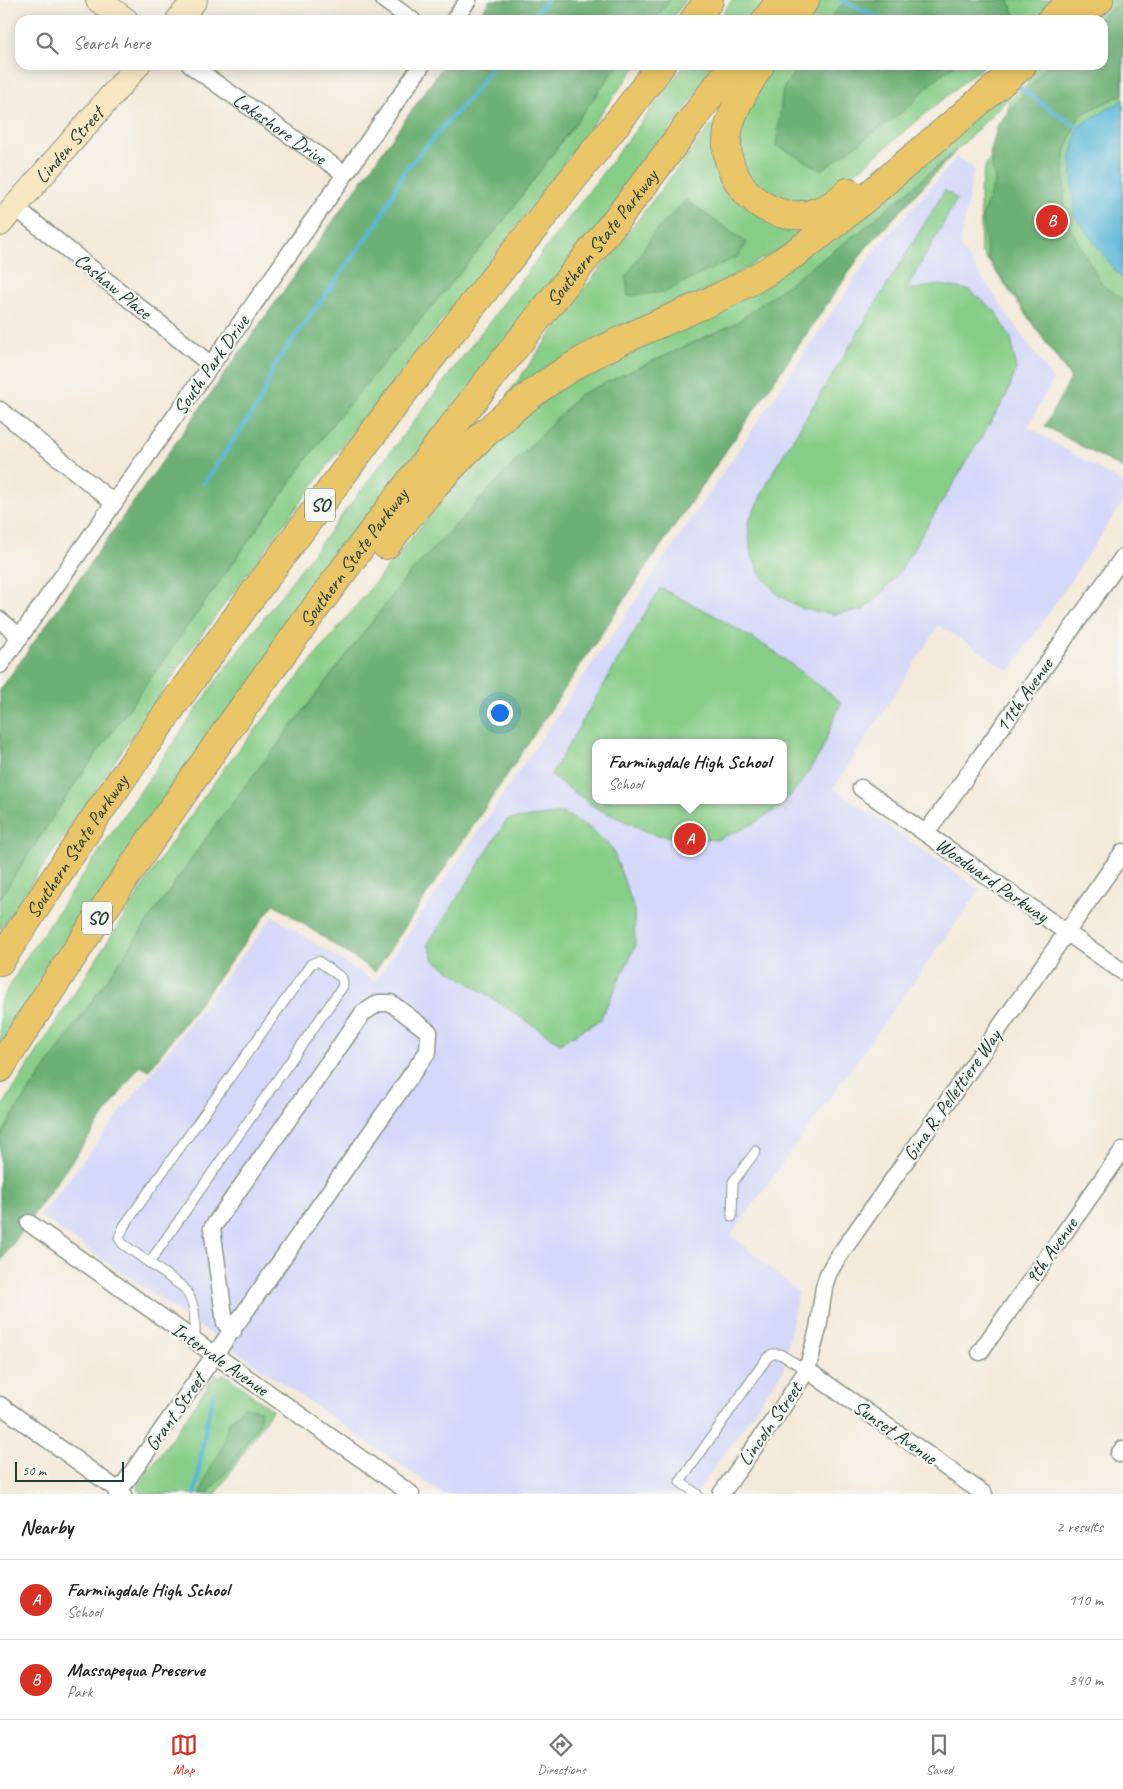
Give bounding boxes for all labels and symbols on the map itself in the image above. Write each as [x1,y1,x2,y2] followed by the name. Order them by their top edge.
[229,87,333,171] street label: Lakeshore Drive
[29,99,111,188] street label: Linden Street
[540,163,664,311] street label: Southern State Parkway
[1036,202,1068,240] pin: B
[69,247,158,326] street label: Cashaw Place
[167,309,255,420] street label: South Park Drive
[293,481,415,632] street label: Southern State Parkway
[305,488,335,522] road number: SO
[989,652,1059,737] street label: 11th Avenue
[487,700,513,726] your location
[20,768,135,923] street label: Southern State Parkway
[674,820,706,858] pin: A
[931,832,1054,929] street label: Woodward Parkway
[82,901,112,934] road number: SO
[897,1023,1008,1165] street label: Gina R. Pellettiere Way
[1019,1212,1084,1289] street label: 9th Avenue
[167,1316,274,1402] street label: Intervale Avenue
[139,1366,213,1456] street label: Grant Street
[732,1376,809,1470] street label: Lincoln Street
[848,1394,943,1471] street label: Sunset Avenue
[15,1459,124,1482] scale bar

